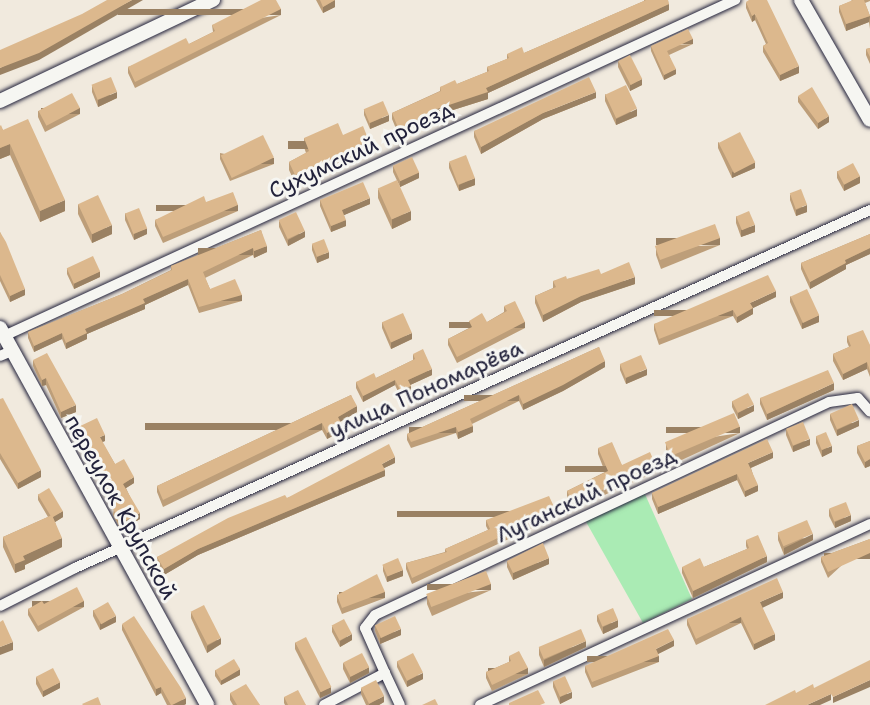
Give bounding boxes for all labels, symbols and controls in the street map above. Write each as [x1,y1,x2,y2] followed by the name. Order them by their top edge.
[265,96,457,204] street label: Сухумский проезд
[325,335,527,443] street label: улица Пономарёва
[59,410,183,604] street label: переулок Крупской
[492,442,680,548] street label: Луганский проезд

